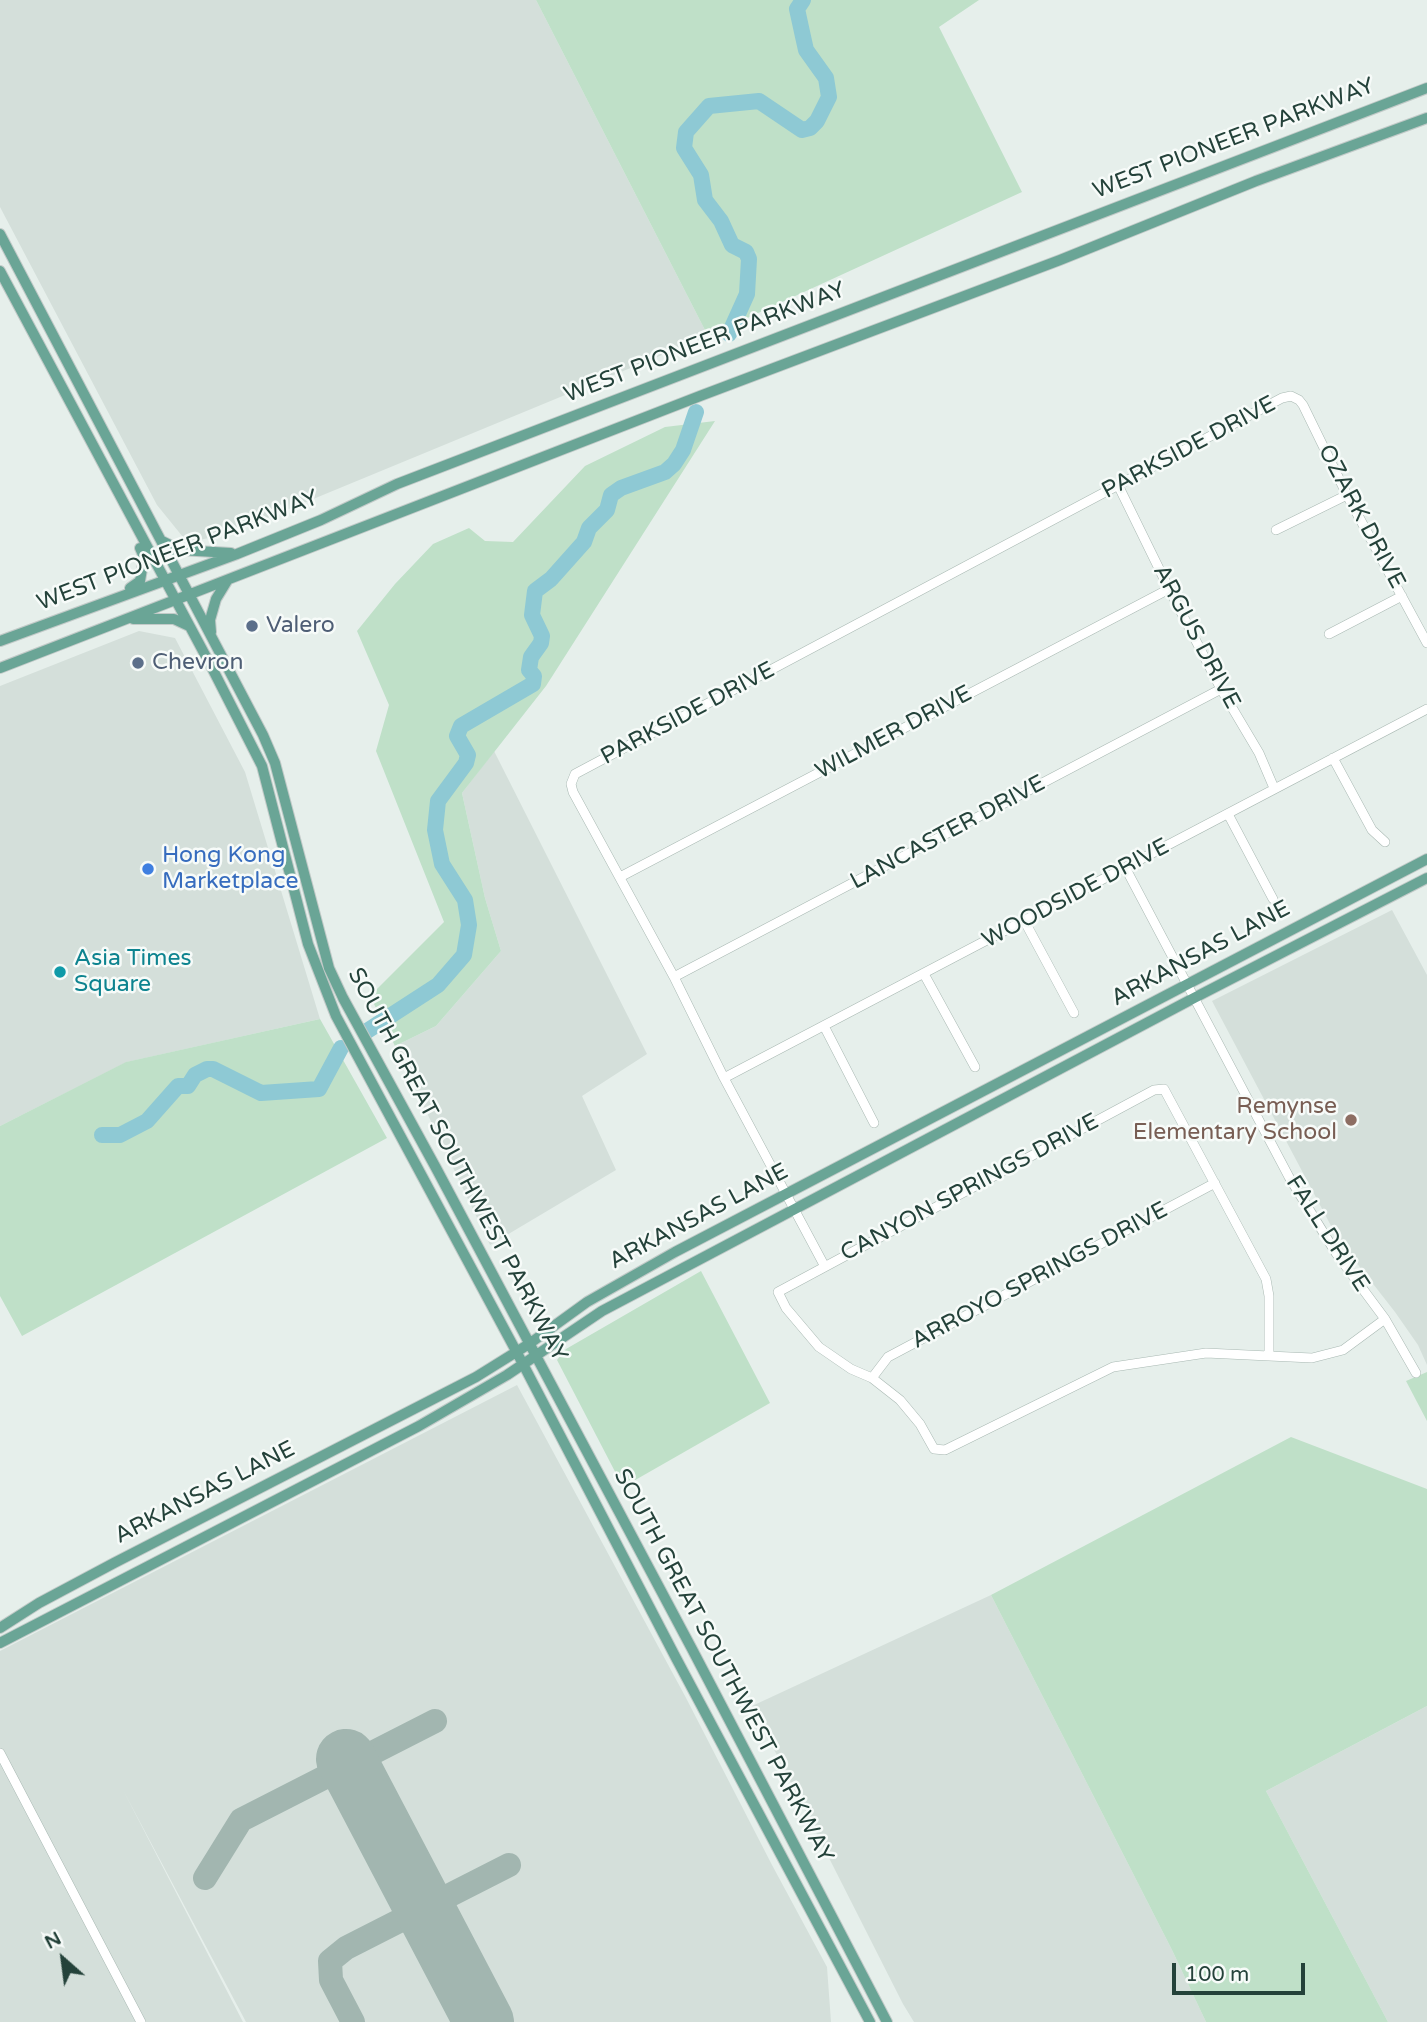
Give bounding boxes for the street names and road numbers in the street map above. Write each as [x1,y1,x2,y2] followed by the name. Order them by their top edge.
[1089,73,1379,205] street label: WEST PIONEER PARKWAY
[560,277,850,409] street label: WEST PIONEER PARKWAY
[1097,391,1281,505] street label: PARKSIDE DRIVE
[1311,440,1411,594] street label: OZARK DRIVE
[33,485,323,617] street label: WEST PIONEER PARKWAY
[1146,560,1246,714] street label: ARGUS DRIVE
[596,657,780,771] street label: PARKSIDE DRIVE
[811,680,977,786] street label: WILMER DRIVE
[846,770,1050,896] street label: LANCASTER DRIVE
[978,833,1174,955] street label: WOODSIDE DRIVE
[1107,895,1295,1013] street label: ARKANSAS LANE
[341,963,573,1367] street label: SOUTH GREAT SOUTHWEST PARKWAY
[836,1108,1104,1268] street label: CANYON SPRINGS DRIVE
[605,1158,793,1276] street label: ARKANSAS LANE
[1279,1171,1375,1297] street label: FALL DRIVE
[907,1197,1173,1355] street label: ARROYO SPRINGS DRIVE
[110,1436,300,1550] street label: ARKANSAS LANE
[607,1464,839,1868] street label: SOUTH GREAT SOUTHWEST PARKWAY

